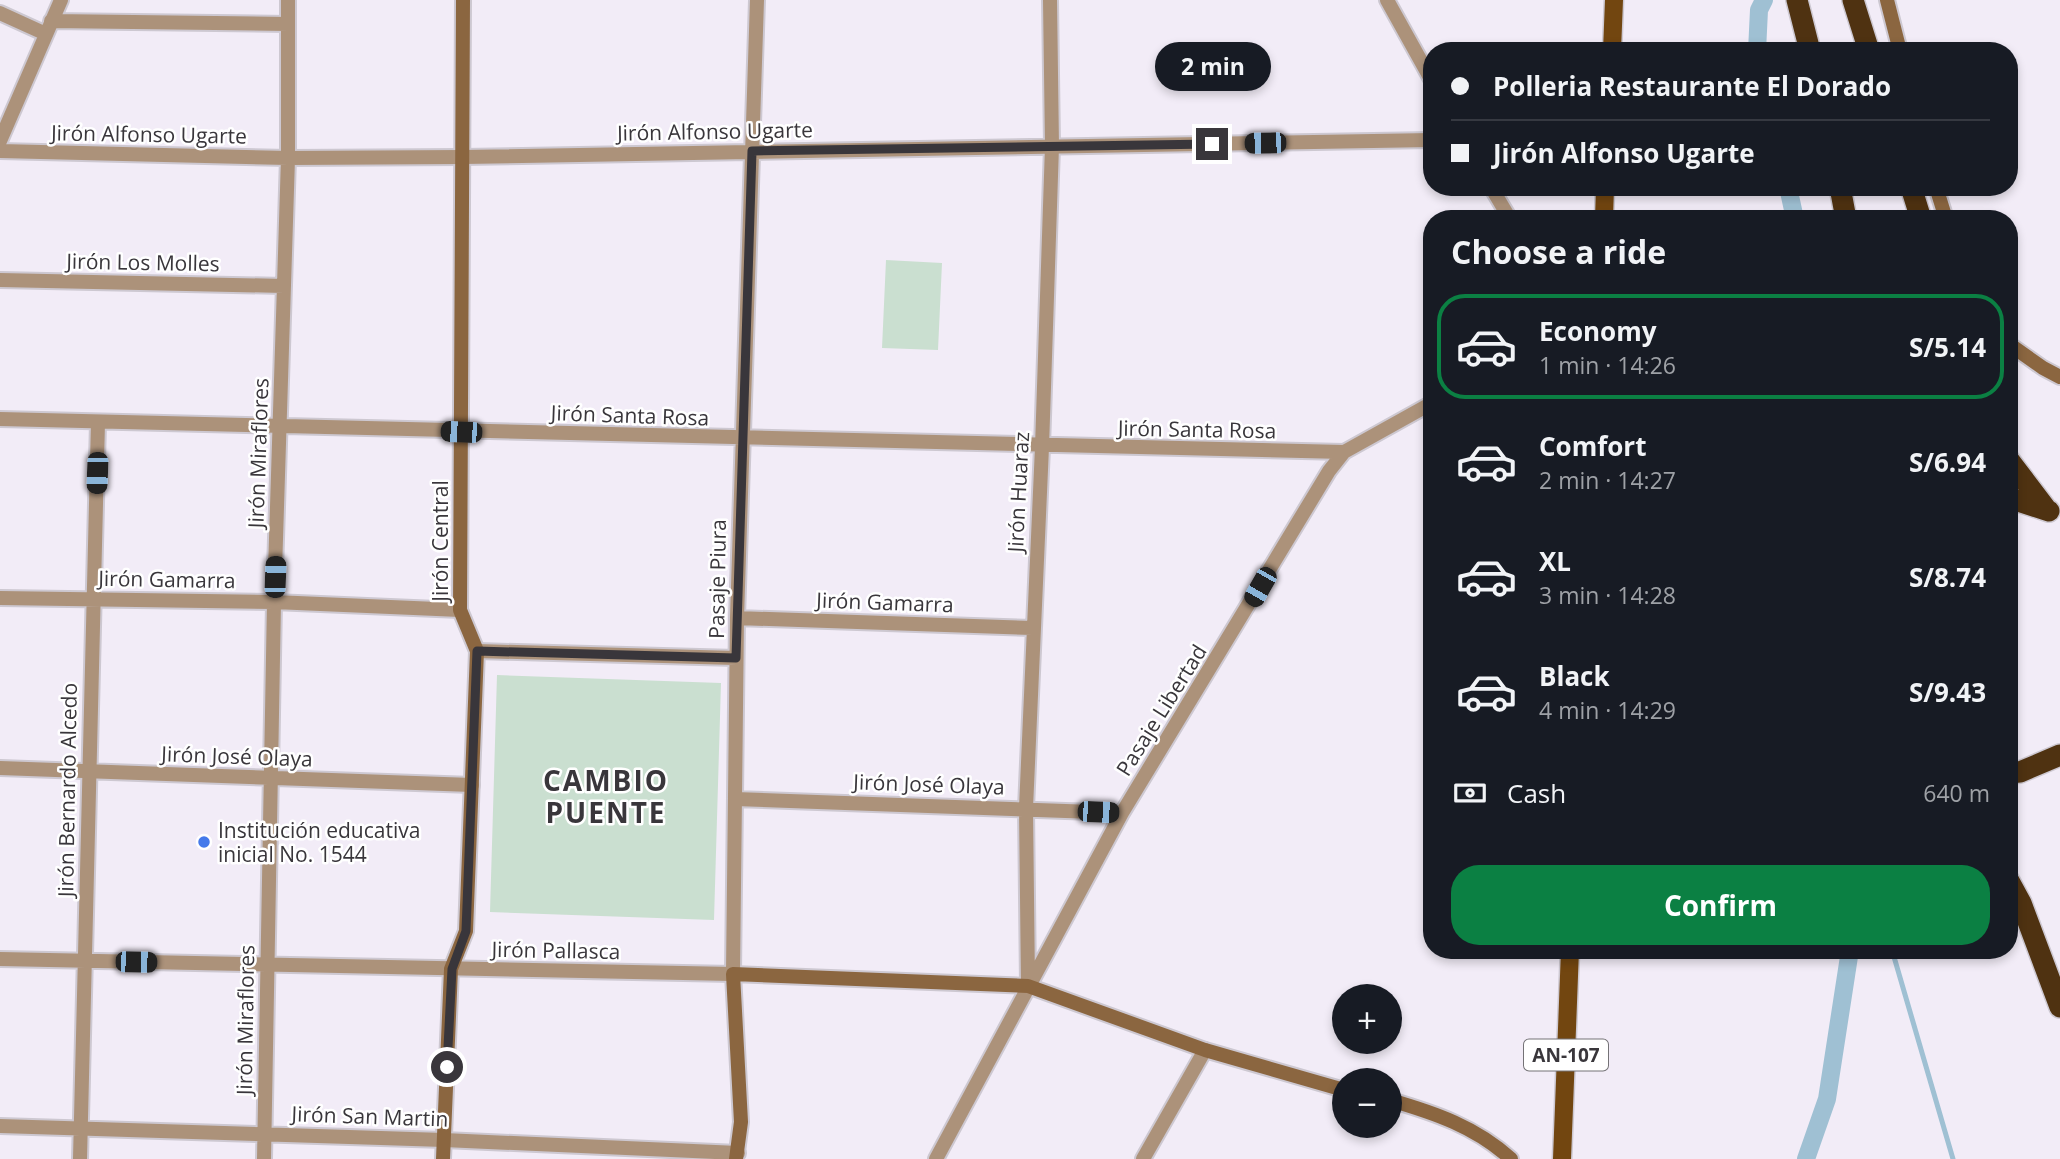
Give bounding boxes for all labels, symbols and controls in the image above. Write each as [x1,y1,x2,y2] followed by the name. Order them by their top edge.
[1154,43,1270,92] callout: 2 min
[1181,50,1245,82] text: 2 min
[1493,68,1891,104] text: Polleria Restaurante El Dorado
[615,115,813,147] street label: Jirón Alfonso Ugarte
[49,118,247,150] street label: Jirón Alfonso Ugarte
[1196,128,1228,160] route end
[1244,132,1287,154] car
[1493,135,1755,171] text: Jirón Alfonso Ugarte
[1451,230,1666,273] text: Choose a ride
[64,247,220,277] street label: Jirón Los Molles
[1539,313,1657,349] text: Economy
[1455,315,1518,378] icon: car
[1909,329,1986,365] text: S/5.14
[1539,349,1676,381] text: 1 min · 14:26
[241,377,275,531] street label: Jirón Miraflores
[548,398,710,432] street label: Jirón Santa Rosa
[1116,414,1276,444] street label: Jirón Santa Rosa
[440,421,483,443] car
[1539,428,1646,464] text: Comfort
[1455,430,1518,493] icon: car
[1001,431,1035,555] street label: Jirón Huaraz
[1909,444,1986,480] text: S/6.94
[86,452,109,494] car
[1539,464,1676,496] text: 2 min · 14:27
[426,480,454,604] street label: Jirón Central
[702,519,732,639] street label: Pasaje Piura
[1539,543,1571,579] text: XL
[1455,545,1518,608] icon: car
[264,556,287,598] car
[1909,559,1986,595] text: S/8.74
[96,564,236,594] street label: Jirón Gamarra
[1241,564,1280,610] car
[1539,579,1676,611] text: 3 min · 14:28
[814,586,954,618] street label: Jirón Gamarra
[1109,639,1213,781] street label: Pasaje Libertad
[1539,658,1610,694] text: Black
[1455,660,1518,723] icon: car
[1909,674,1986,710] text: S/9.43
[51,683,83,899] street label: Jirón Bernardo Alcedo
[1539,694,1676,726] text: 4 min · 14:29
[159,739,313,773] street label: Jirón José Olaya
[543,761,669,831] district label: CAMBIO PUENTE
[851,767,1005,801] street label: Jirón José Olaya
[1451,774,1489,812] icon: cash
[1507,775,1566,811] text: Cash
[1923,777,1990,809] text: 640 m
[1077,801,1120,823] car
[218,816,420,868] place label: Institución educativa inicial No. 1544
[196,834,212,850] marker: Institución educativa inicial No. 1544
[1451,865,1990,945] button: Confirm
[489,935,621,965] street label: Jirón Pallasca
[230,945,260,1097] street label: Jirón Miraflores
[115,951,158,973] car
[1332,984,1402,1138] map controls
[1332,984,1402,1054] button: +
[1524,1040,1608,1070] road number: AN-107
[431,1051,463,1083] route start
[1332,1068,1402,1138] button: −
[289,1099,449,1133] street label: Jirón San Martin

